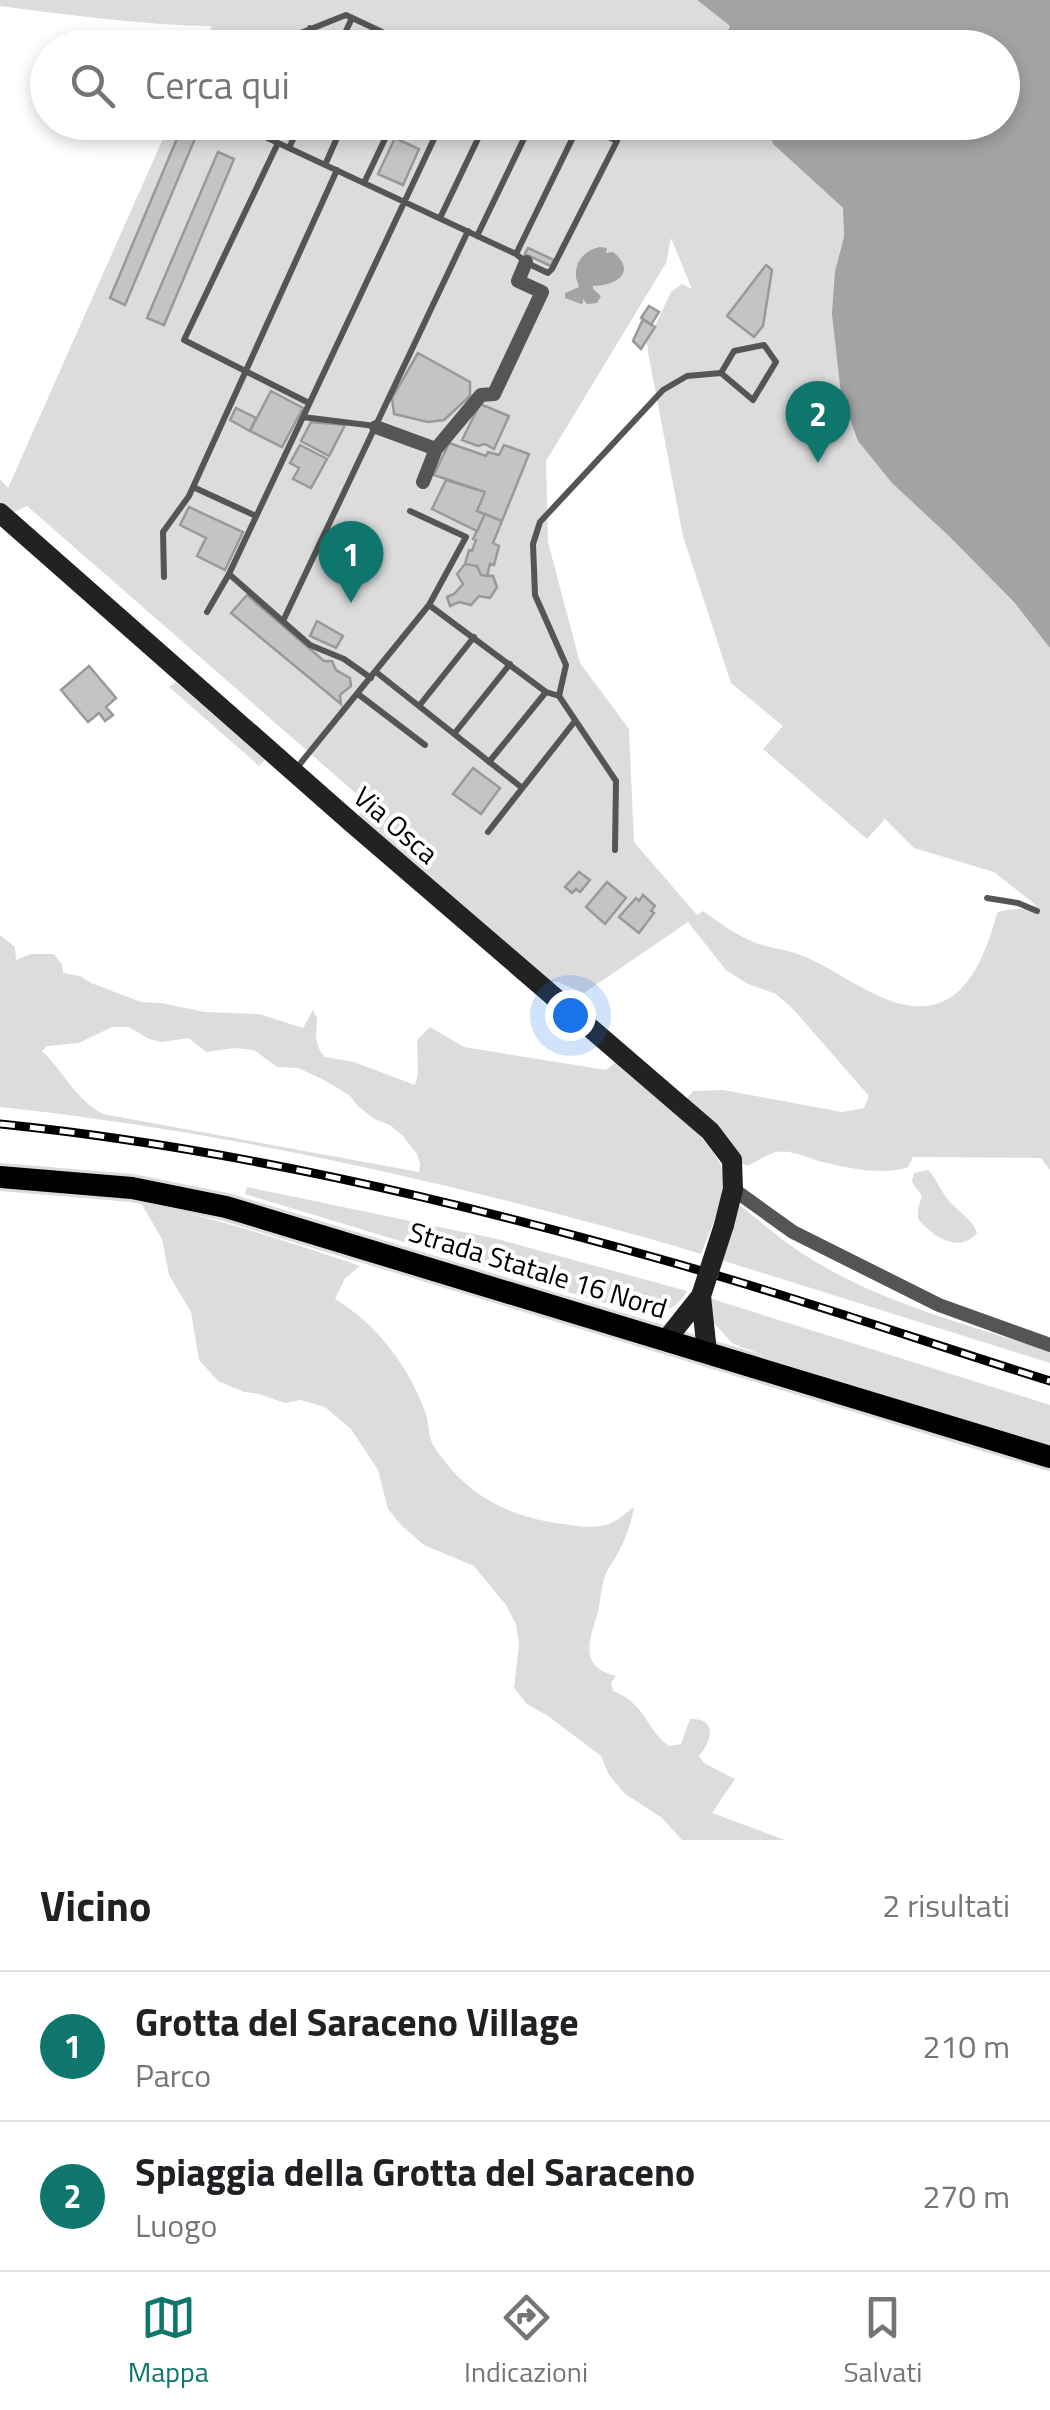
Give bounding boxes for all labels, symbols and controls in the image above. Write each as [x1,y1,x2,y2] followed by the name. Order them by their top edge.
[30,30,1020,140] search box
[145,56,290,114] text: Cerca qui
[65,58,120,113] icon: search
[786,380,850,463] pin: 2
[318,520,384,603] pin: 1
[344,775,448,874] street label: Via Osca
[545,990,596,1041] your location
[404,1210,673,1329] street label: Strada Statale 16 Nord
[40,1873,151,1937] text: Vicino
[882,1881,1010,1929] text: 2 risultati
[135,1993,579,2051] text: Grotta del Saraceno Village
[64,2022,81,2070] text: 1
[922,2022,1010,2070] text: 210 m
[135,2051,211,2099] text: Parco
[135,2143,695,2201] text: Spiaggia della Grotta del Saraceno
[64,2172,81,2220] text: 2
[922,2172,1010,2220] text: 270 m
[135,2201,217,2249] text: Luogo
[128,2290,209,2393] tab: Mappa
[464,2290,588,2393] tab: Indicazioni
[843,2290,922,2393] tab: Salvati

